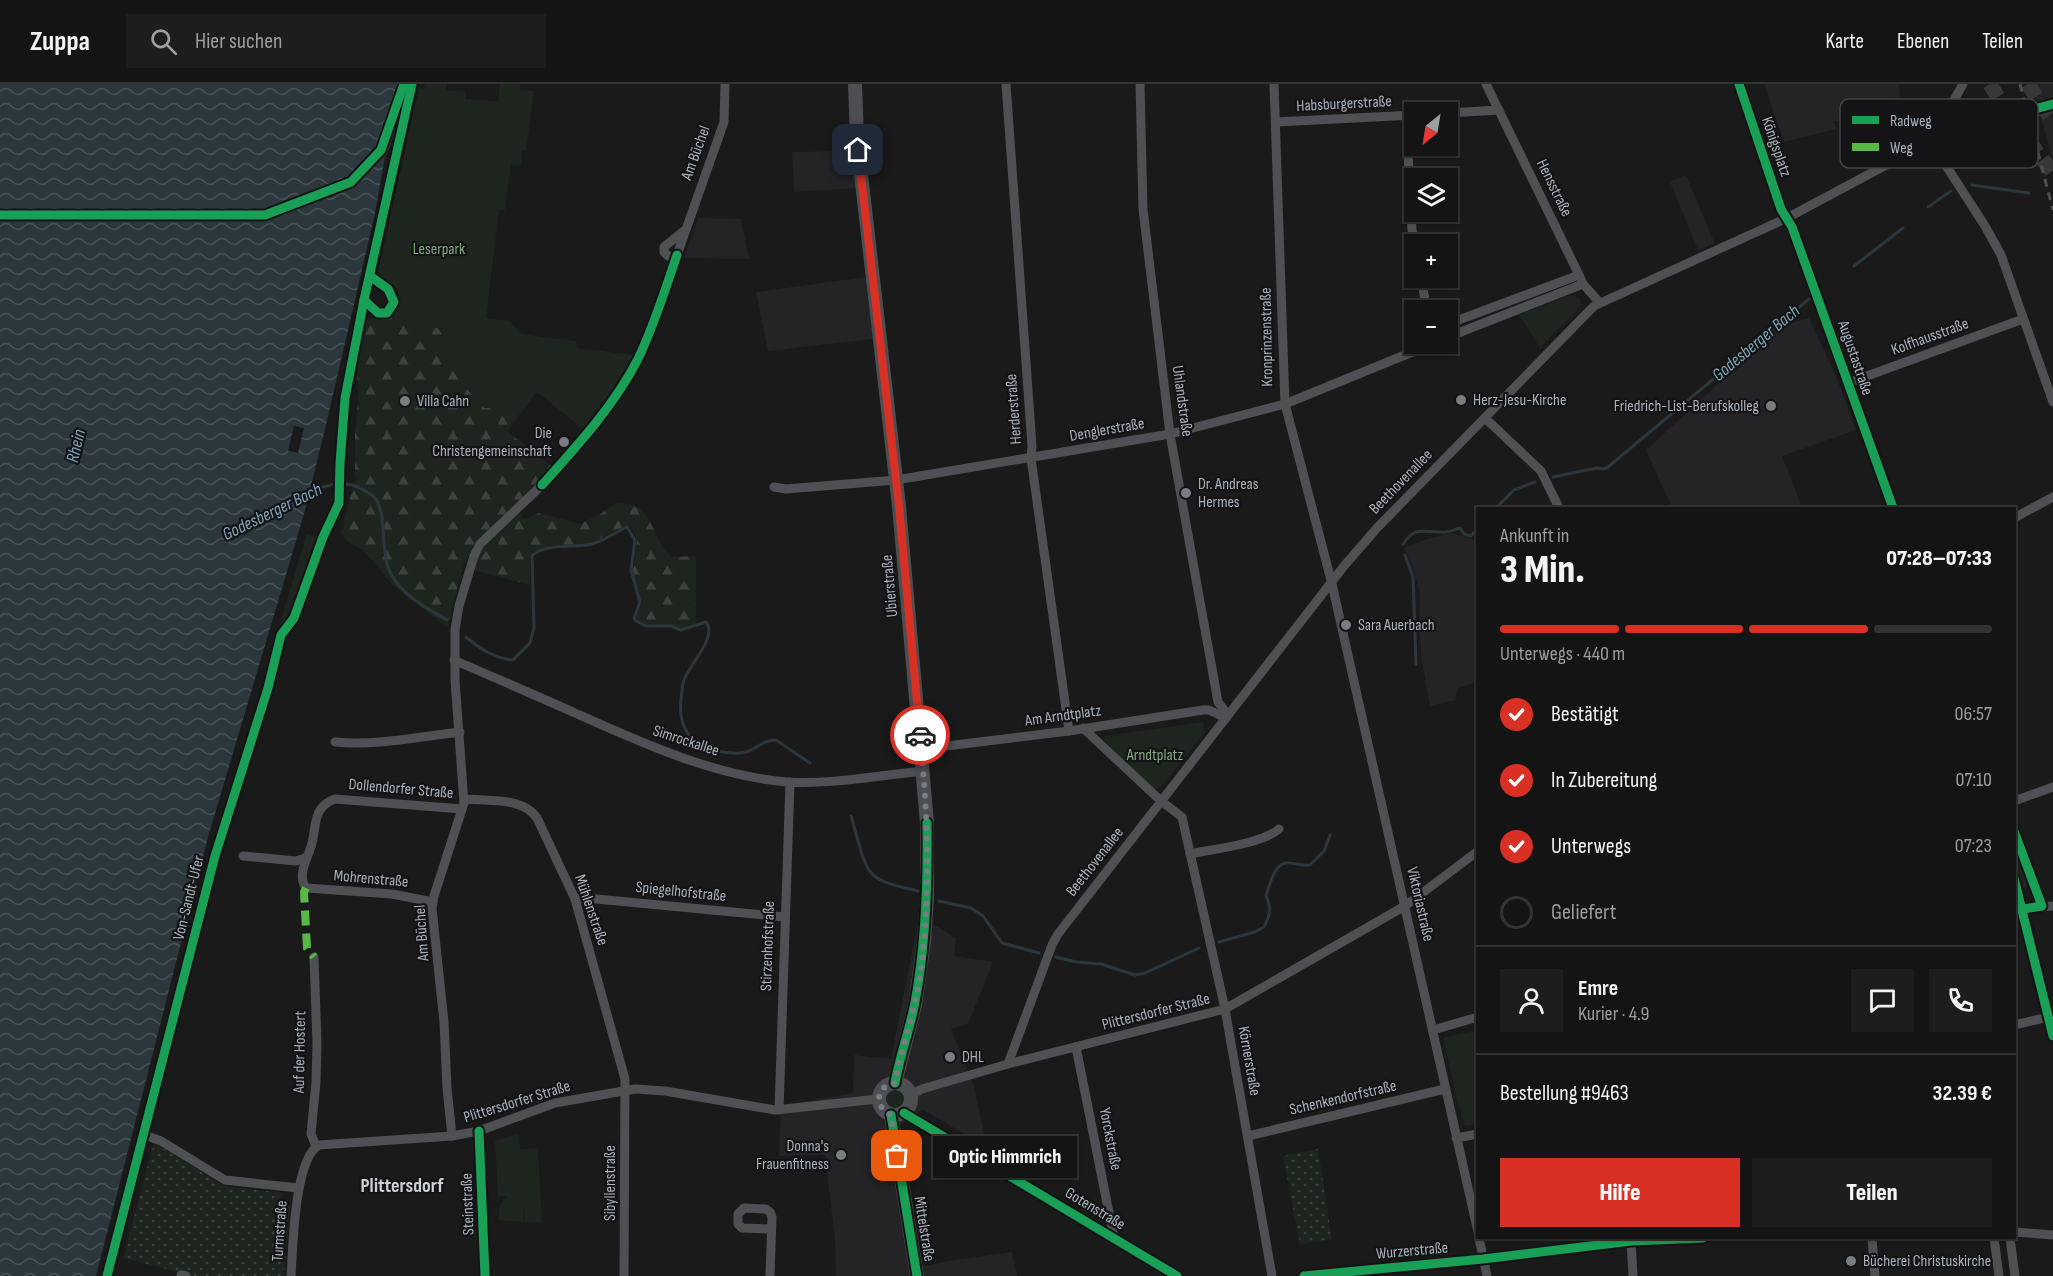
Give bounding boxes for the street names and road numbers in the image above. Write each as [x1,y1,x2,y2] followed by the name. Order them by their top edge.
[1296,92,1392,116] street label: Habsburgerstraße
[1757,115,1795,180] street label: Königsplatz
[677,123,715,184] street label: Am Büchel
[1532,156,1576,220] street label: Hensstraße
[1257,287,1277,387] street label: Kronprinzenstraße
[1889,314,1971,360] street label: Kolfhausstraße
[1833,317,1877,398] street label: Augustastraße
[1168,364,1196,438] street label: Uhlandstraße
[1002,373,1026,445] street label: Herderstraße
[1068,414,1146,446] street label: Denglerstraße
[1366,446,1436,518] street label: Beethovenallee
[878,554,902,618] street label: Ubierstraße
[1023,701,1103,731] street label: Am Arndtplatz
[650,721,722,761] street label: Simrockallee
[348,775,454,803] street label: Dollendorfer Straße
[1062,824,1128,900] street label: Beethovenallee
[169,853,209,942] street label: Von-Sandt-Ufer
[1402,865,1438,943] street label: Viktoriastraße
[333,866,409,892] street label: Mohrenstraße
[570,872,612,948] street label: Mühlenstraße
[635,878,727,906] street label: Spiegelhofstraße
[757,900,779,992] street label: Stirzenhofstraße
[411,904,434,963] street label: Am Büchel
[1100,989,1212,1035] street label: Plittersdorfer Straße
[290,1011,310,1094] street label: Auf der Hostert
[1234,1025,1264,1097] street label: Körnerstraße
[1288,1076,1398,1120] street label: Schenkendorfstraße
[461,1077,573,1127] street label: Plittersdorfer Straße
[1095,1106,1125,1172] street label: Yorckstraße
[601,1145,620,1221] street label: Sibyllenstraße
[457,1173,479,1235] street label: Steinstraße
[1061,1184,1129,1234] street label: Gotenstraße
[909,1195,939,1263] street label: Mittelstraße
[268,1200,292,1262] street label: Turmstraße
[1375,1238,1449,1264] street label: Wurzerstraße

